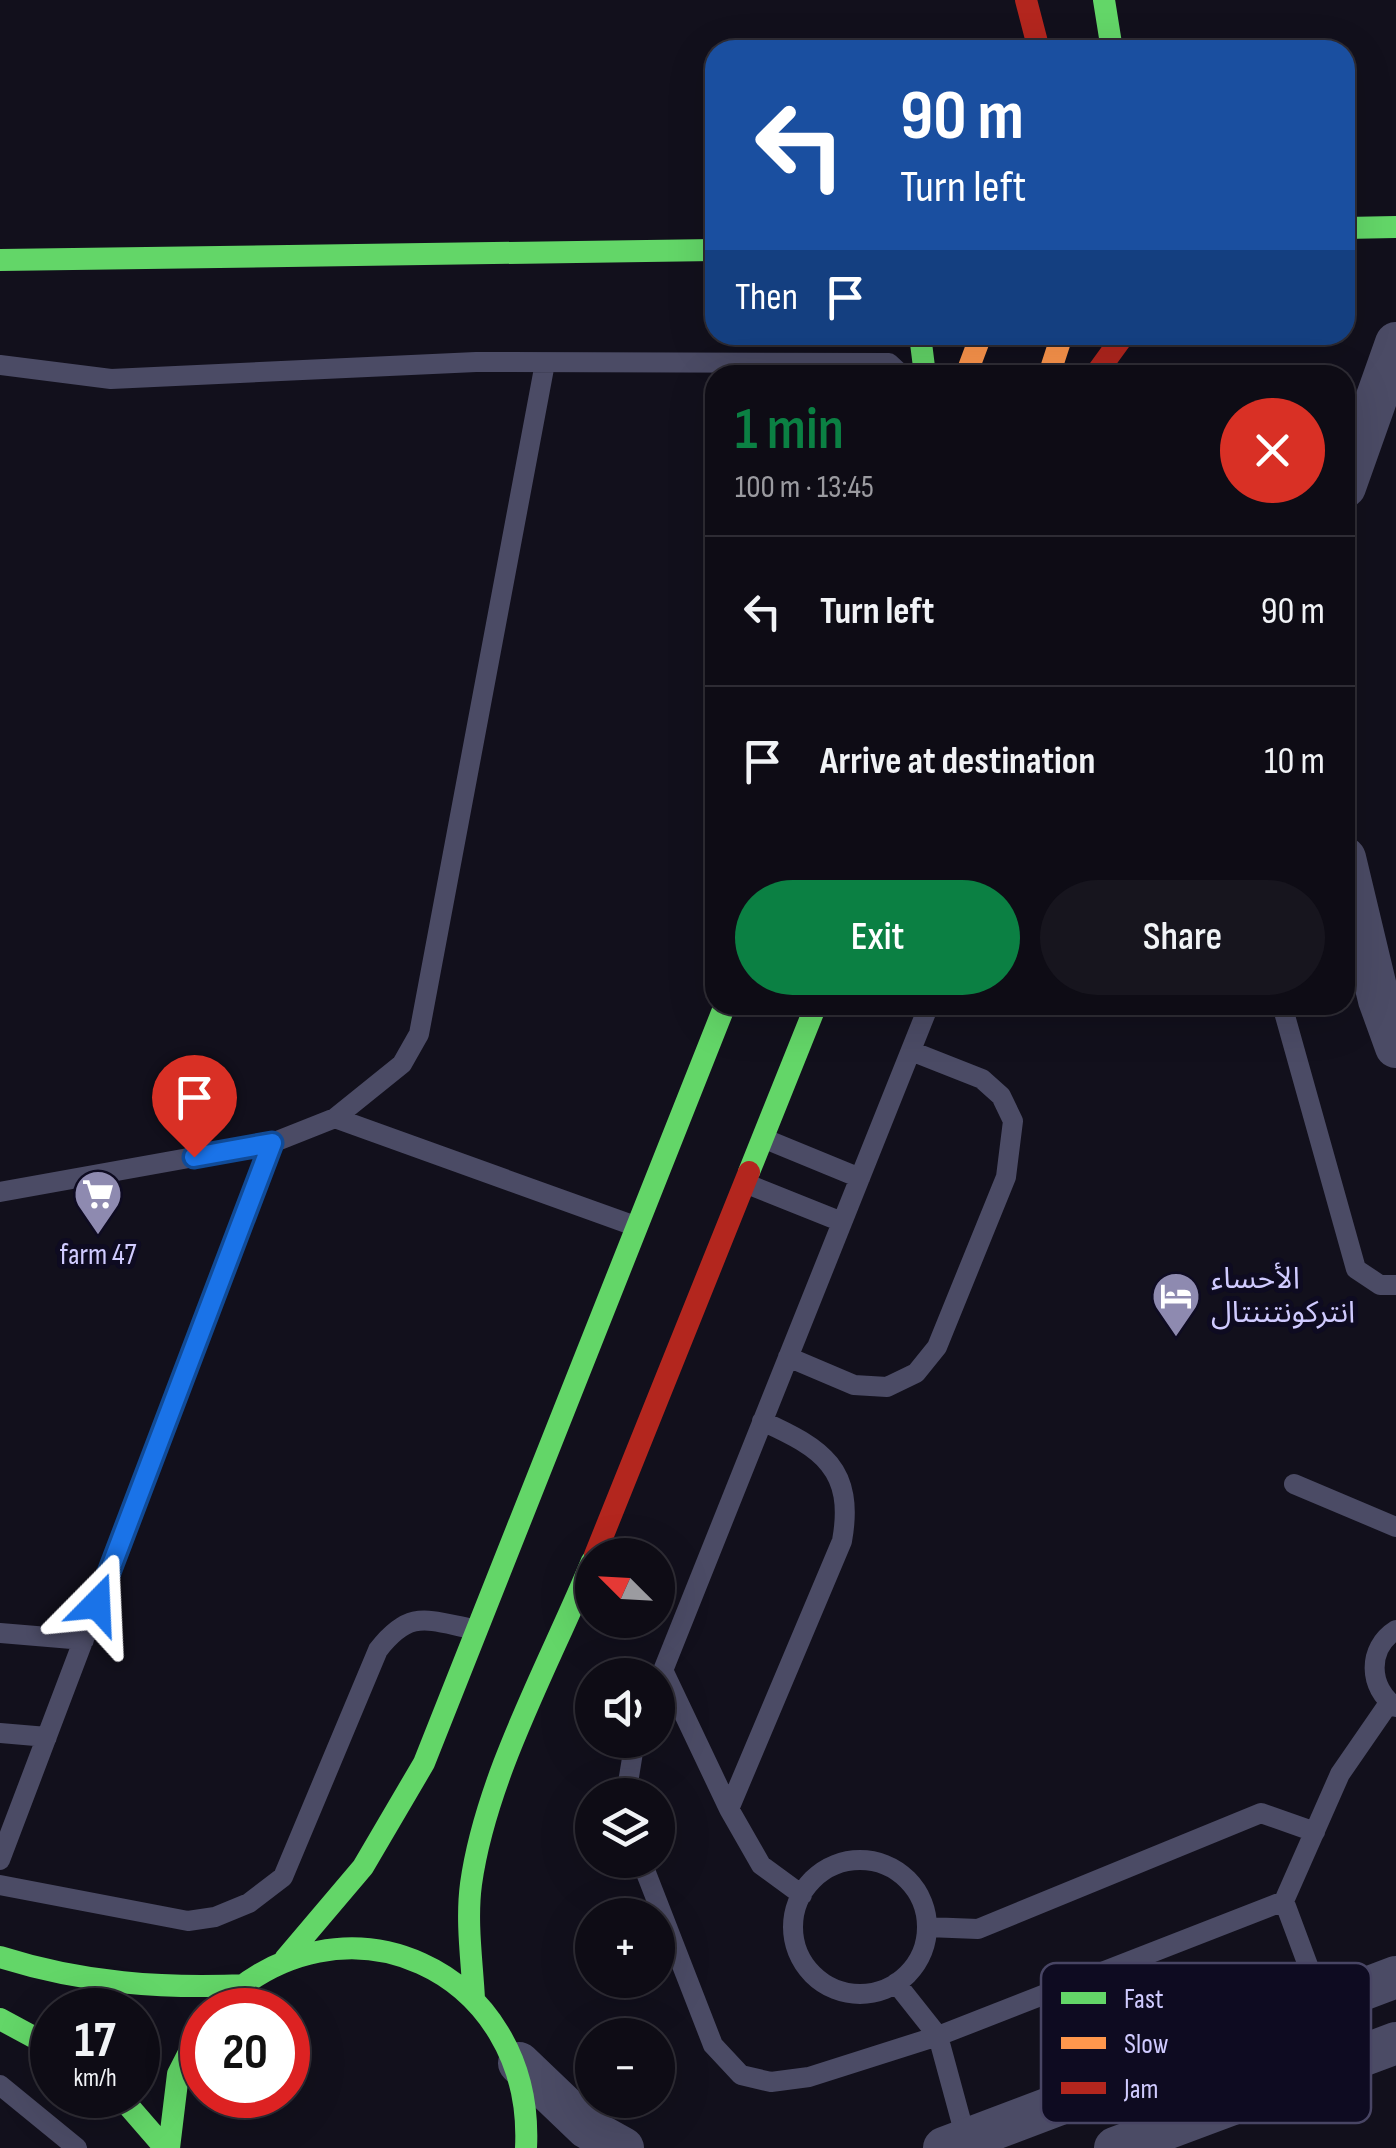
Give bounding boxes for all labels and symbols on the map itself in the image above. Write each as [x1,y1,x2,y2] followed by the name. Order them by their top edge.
[152,1055,237,1158] pin
[72,1168,124,1236] supermarket icon: farm 47
[60,1237,136,1273] place label: farm 47
[1211,1261,1355,1331] place label: الأحساء انتركونتننتال
[1150,1270,1202,1338] hotel icon: الأحساء انتركونتننتال
[575,1538,675,1638] north arrow
[45,1552,149,1656] position arrow
[1041,1963,1371,2123] legend
[1124,1983,1163,2016] text: Fast
[180,1988,310,2118] speed limit sign: 20
[1124,2028,1169,2061] text: Slow
[1123,2073,1159,2106] text: Jam

